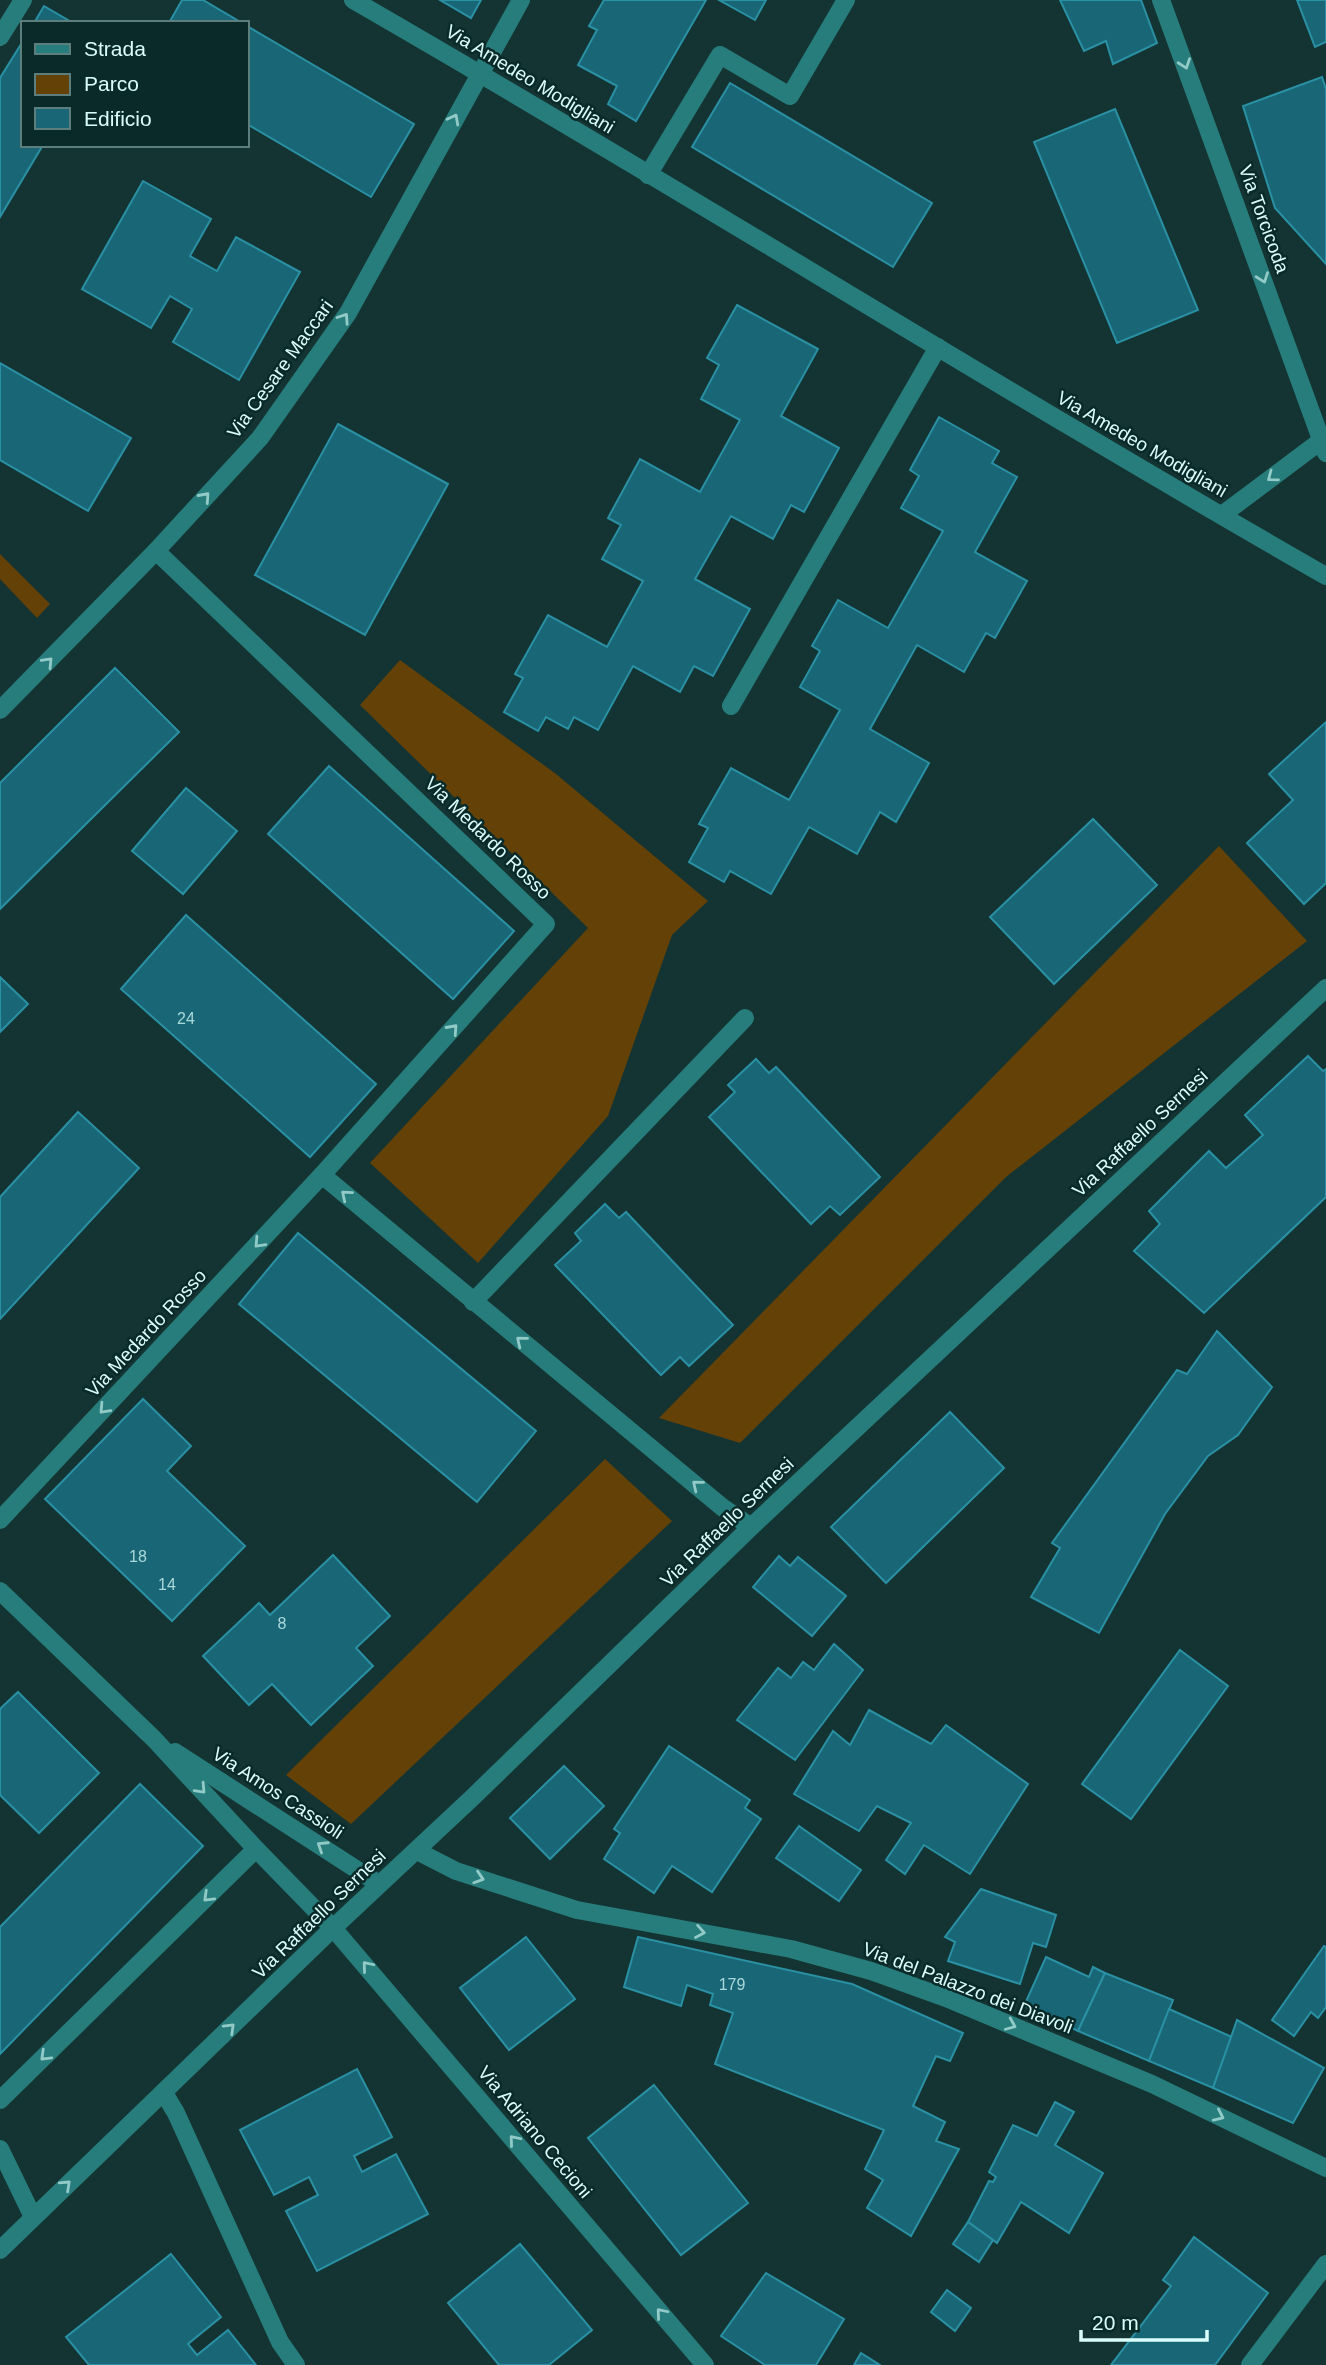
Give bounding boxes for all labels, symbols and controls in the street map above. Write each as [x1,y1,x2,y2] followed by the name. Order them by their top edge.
[442,20,618,138] street label: Via Amedeo Modigliani
[21,21,248,147] legend
[84,37,146,60] text: Strada
[1176,58,1190,70] one-way arrow
[84,72,139,95] text: Parco
[84,107,152,130] text: Edificio
[446,114,460,126] one-way arrow
[1235,162,1293,276] street label: Via Torcicoda
[1255,271,1269,283] one-way arrow
[223,296,337,442] street label: Via Cesare Maccari
[336,312,349,325] one-way arrow
[1053,387,1231,501] street label: Via Amedeo Modigliani
[1267,468,1280,481] one-way arrow
[197,492,209,505] one-way arrow
[39,657,52,670] one-way arrow
[421,773,555,903] street label: Via Medardo Rosso
[177,1010,195,1027] house number: 24
[445,1024,457,1037] one-way arrow
[1068,1065,1212,1201] street label: Via Raffaello Sernesi
[342,1191,355,1203] one-way arrow
[255,1235,267,1248] one-way arrow
[82,1265,210,1401] street label: Via Medardo Rosso
[516,1337,529,1349] one-way arrow
[99,1401,112,1414] one-way arrow
[656,1453,798,1591] street label: Via Raffaello Sernesi
[692,1481,705,1493] one-way arrow
[129,1548,147,1565] house number: 18
[158,1576,176,1593] house number: 14
[278,1615,287,1632] house number: 8
[209,1743,347,1843] street label: Via Amos Cassioli
[192,1781,205,1794] one-way arrow
[317,1842,330,1855] one-way arrow
[248,1845,390,1983] street label: Via Raffaello Sernesi
[473,1870,485,1885] one-way arrow
[203,1889,216,1902] one-way arrow
[694,1924,706,1939] one-way arrow
[860,1938,1076,2038] street label: Via del Palazzo dei Diavoli
[363,1962,375,1975] one-way arrow
[719,1976,745,1993] house number: 179
[1004,2017,1016,2031] one-way arrow
[222,2023,235,2036] one-way arrow
[40,2048,53,2061] one-way arrow
[474,2062,596,2202] street label: Via Adriano Cecioni
[1212,2108,1224,2122] one-way arrow
[510,2135,522,2148] one-way arrow
[58,2181,71,2194] one-way arrow
[1081,2298,1207,2342] scale bar
[657,2308,669,2321] one-way arrow
[1092,2311,1139,2334] text: 20 m

